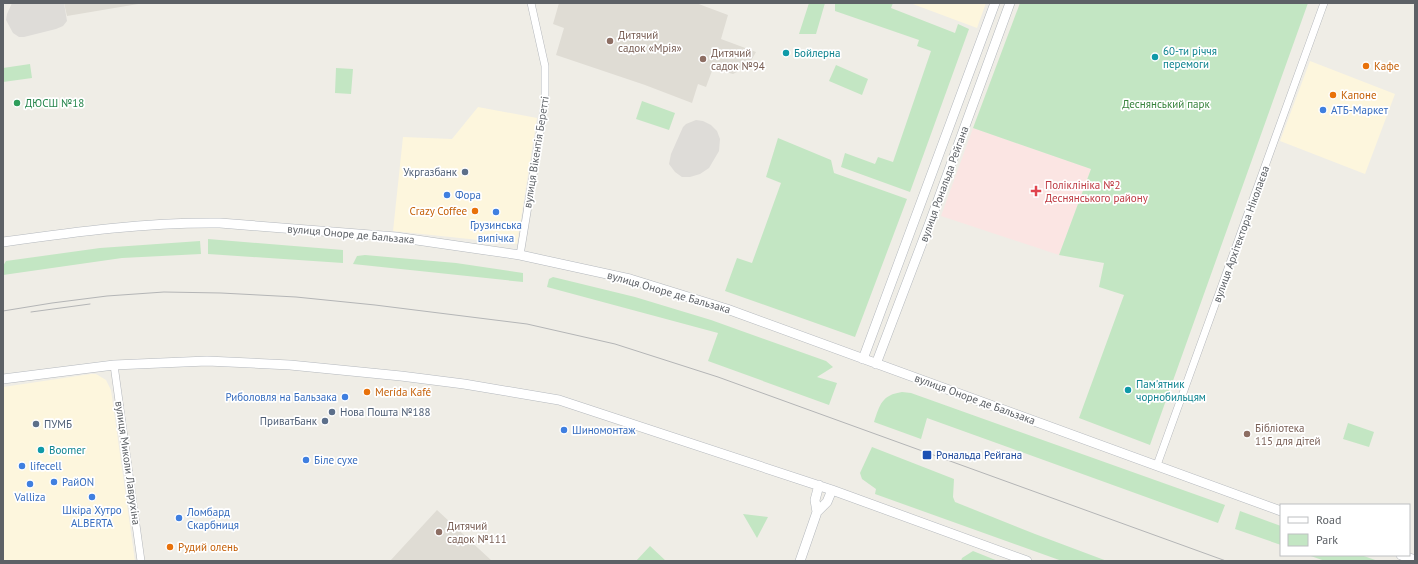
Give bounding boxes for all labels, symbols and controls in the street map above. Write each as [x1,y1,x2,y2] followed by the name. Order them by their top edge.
[618,28,682,55] place label: Дитячий садок «Мрія»
[605,36,615,46] marker: Дитячий садок «Мрія»
[1163,44,1217,71] place label: 60-ти річчя перемоги
[711,46,765,73] place label: Дитячий садок №94
[794,46,840,60] place label: Бойлерна
[781,48,791,58] marker: Бойлерна
[1150,52,1160,62] marker: 60-ти річчя перемоги
[698,54,708,64] marker: Дитячий садок №94
[1374,59,1400,73] place label: Кафе
[1361,61,1371,71] marker: Кафе
[1341,88,1377,102] place label: Капоне
[1328,90,1338,100] marker: Капоне
[520,95,552,209] street label: вулиця Вікентія Беретті
[25,96,84,110] place label: ДЮСШ №18
[1122,97,1210,111] park label: Деснянський парк
[12,98,22,108] marker: ДЮСШ №18
[1331,103,1389,117] place label: АТБ-Маркет
[1318,105,1328,115] marker: АТБ-Маркет
[916,124,972,244] street label: вулиця Рональда Рейгана
[1210,164,1272,304] street label: вулиця Архітектора Ніколаєва
[403,165,458,179] place label: Укргазбанк
[460,167,470,177] marker: Укргазбанк
[1045,178,1149,205] place label: Поліклініка №2 Деснянського району
[1030,185,1042,197] marker: Поліклініка №2 Деснянського району
[455,188,481,202] place label: Фора
[442,190,452,200] marker: Фора
[410,204,467,218] place label: Crazy Coffee
[470,206,480,216] marker: Crazy Coffee
[491,207,501,217] marker: Грузинська випічка
[470,218,522,245] place label: Грузинська випічка
[287,221,415,247] street label: вулиця Оноре де Бальзака
[606,268,732,316] street label: вулиця Оноре де Бальзака
[913,371,1037,427] street label: вулиця Оноре де Бальзака
[1136,377,1206,404] place label: Пам'ятник чорнобильцям
[375,385,432,399] place label: Merída Kafé
[1123,385,1133,395] marker: Пам'ятник чорнобильцям
[362,387,372,397] marker: Merída Kafé
[225,390,337,404] place label: Риболовля на Бальзака
[340,392,350,402] marker: Риболовля на Бальзака
[112,400,144,526] street label: вулиця Миколи Лаврухіна
[340,405,430,419] place label: Нова Пошта №188
[327,407,337,417] marker: Нова Пошта №188
[260,414,318,428] place label: ПриватБанк
[320,416,330,426] marker: ПриватБанк
[44,417,72,431] place label: ПУМБ
[31,419,41,429] marker: ПУМБ
[1255,421,1321,448] place label: Бібліотека 115 для дітей
[572,423,636,437] place label: Шиномонтаж
[559,425,569,435] marker: Шиномонтаж
[1242,429,1252,439] marker: Бібліотека 115 для дітей
[49,443,86,457] place label: Boomer
[36,445,46,455] marker: Boomer
[936,448,1022,462] place label: Рональда Рейгана
[921,449,933,461] marker: Рональда Рейгана
[314,453,358,467] place label: Біле сухе
[301,455,311,465] marker: Біле сухе
[30,459,63,473] place label: lifecell
[17,461,27,471] marker: lifecell
[62,475,94,489] place label: РайON
[49,477,59,487] marker: РайON
[25,479,35,489] marker: Valliza
[14,490,45,504] place label: Valliza
[87,492,97,502] marker: Шкіра Хутро ALBERTA
[62,503,122,530] place label: Шкіра Хутро ALBERTA
[1280,504,1410,556] legend
[186,505,239,532] place label: Ломбард Скарбниця
[1316,512,1341,527] text: Road
[174,513,184,523] marker: Ломбард Скарбниця
[447,519,507,546] place label: Дитячий садок №111
[434,527,444,537] marker: Дитячий садок №111
[1316,532,1338,547] text: Park
[178,540,238,554] place label: Рудий олень
[165,542,175,552] marker: Рудий олень

